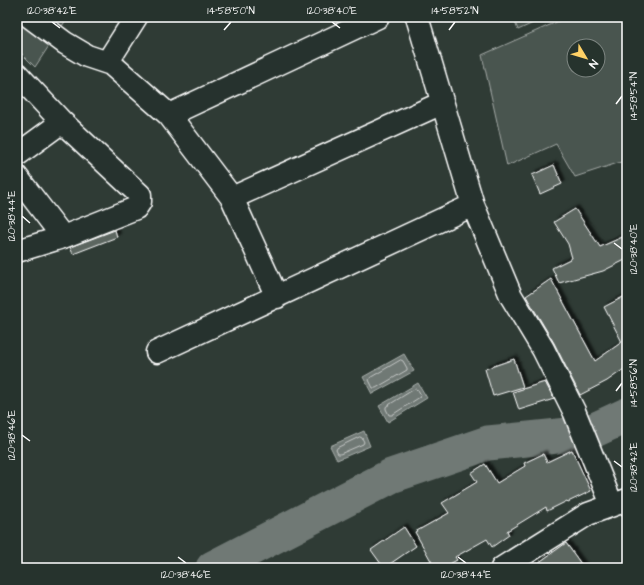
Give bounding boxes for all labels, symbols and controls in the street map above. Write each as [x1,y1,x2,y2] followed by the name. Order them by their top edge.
[27,4,77,18] text: 120°38'42"E
[207,4,255,18] text: 14°58'50"N
[307,4,357,18] text: 120°38'40"E
[432,4,478,18] text: 14°58'52"N
[566,38,606,78] north arrow
[585,57,602,71] text: N
[627,72,641,120] text: 14°58'54"N
[5,191,19,241] text: 120°38'44"E
[627,224,641,274] text: 120°38'40"E
[627,359,641,407] text: 14°58'56"N
[5,410,19,460] text: 120°38'46"E
[627,442,641,492] text: 120°38'42"E
[161,568,211,582] text: 120°38'46"E
[441,568,491,582] text: 120°38'44"E

